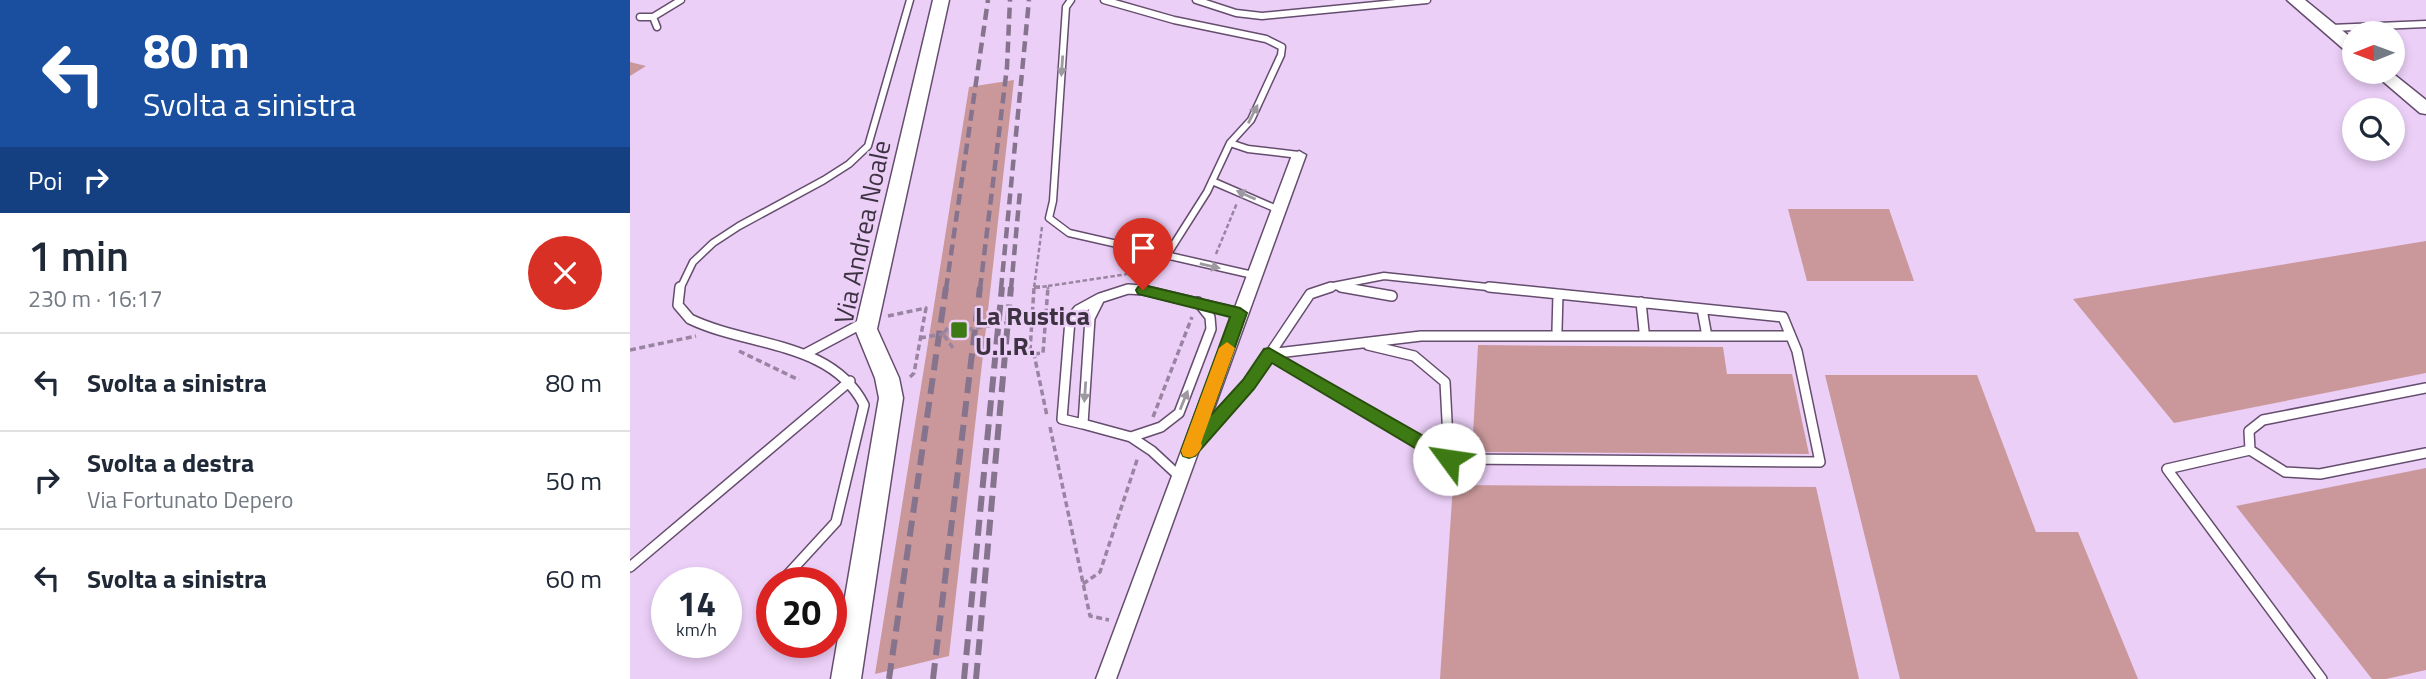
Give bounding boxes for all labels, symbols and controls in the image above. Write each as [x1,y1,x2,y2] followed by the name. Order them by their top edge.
[143,12,250,87] text: 80 m
[2342,21,2404,84] north arrow
[2342,21,2405,161] map controls
[28,28,119,119] icon: left
[1056,55,1067,77] one-way arrow
[143,80,356,128] text: Svolta a sinistra
[2342,98,2405,161] button: search
[1248,104,1259,124] one-way arrow
[824,137,900,327] street label: Via Andrea Noale
[28,161,63,200] text: Poi
[77,161,115,199] icon: right
[1235,190,1256,201] one-way arrow
[1113,218,1173,290] pin
[28,223,129,287] text: 1 min
[1124,229,1162,267] icon: arrive
[528,236,602,310] button: close
[1199,260,1221,271] one-way arrow
[28,281,163,316] text: 230 m · 16:17
[975,296,1090,365] place label: La Rustica U.I.R.
[949,320,969,340] marker: La Rustica U.I.R.
[28,363,66,401] icon: left
[87,363,267,402] text: Svolta a sinistra
[545,363,602,402] text: 80 m
[1080,381,1091,403] one-way arrow
[1178,390,1189,411] one-way arrow
[1412,422,1486,496] position arrow
[87,443,254,482] text: Svolta a destra
[28,461,66,499] icon: right
[545,461,602,500] text: 50 m
[87,482,293,517] text: Via Fortunato Depero
[28,559,66,597] icon: left
[87,559,267,598] text: Svolta a sinistra
[545,559,602,598] text: 60 m
[756,567,847,658] speed limit sign: 20
[677,576,716,630] text: 14
[676,616,717,643] text: km/h

